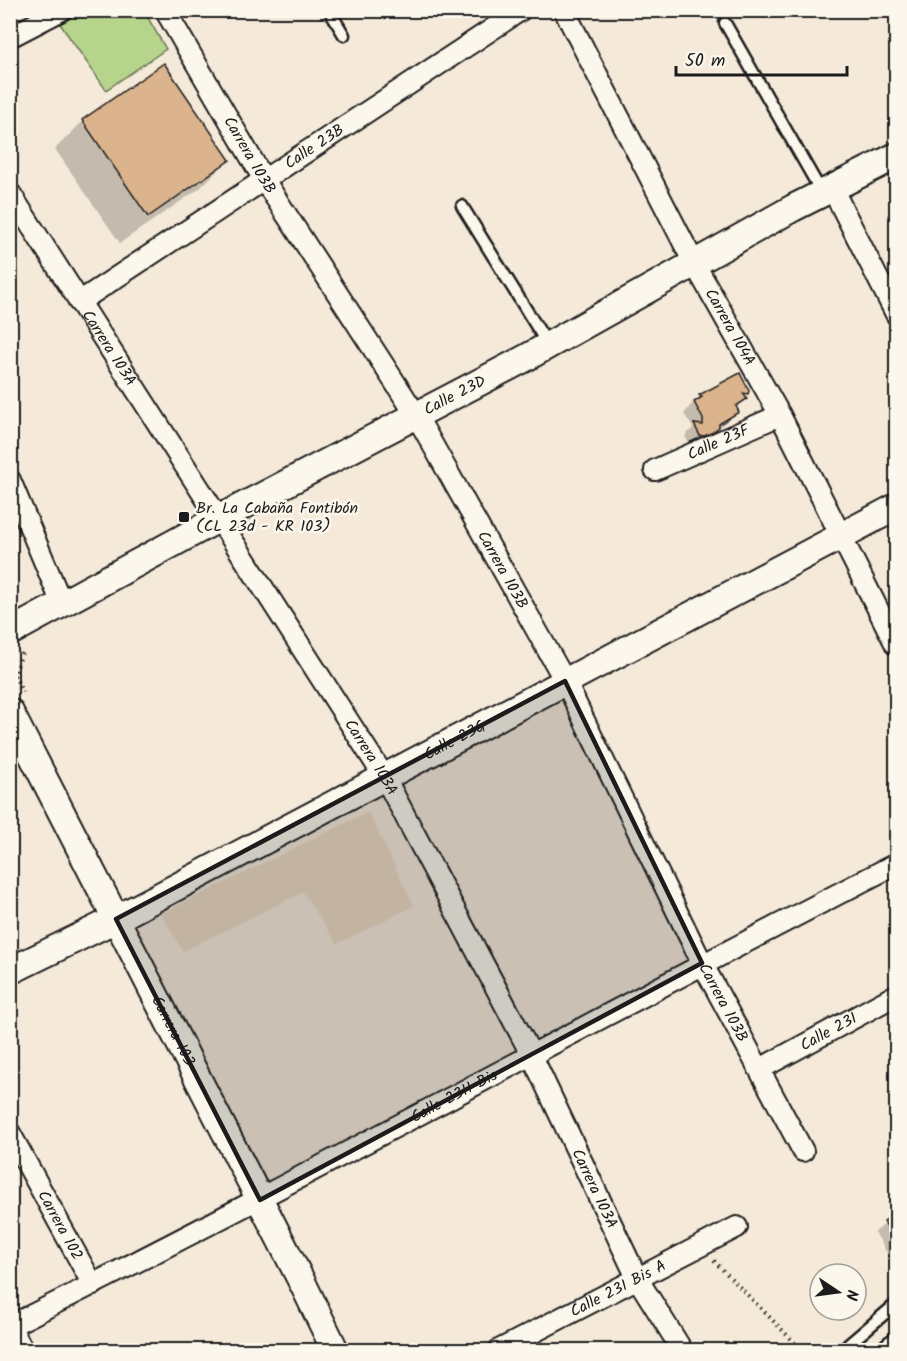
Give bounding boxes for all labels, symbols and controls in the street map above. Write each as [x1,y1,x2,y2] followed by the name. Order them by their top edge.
[676,39,847,77] scale bar
[685,47,725,76] text: 50 m
[217,111,282,199] street label: Carrera 103B
[279,118,349,176] street label: Calle 23B
[698,284,762,371] street label: Carrera 104A
[76,305,143,391] street label: Carrera 103A
[419,368,490,422] street label: Calle 23D
[683,417,755,467] street label: Calle 23F
[196,496,358,539] place label: Br. La Cabaña Fontibón (CL 23d - KR 103)
[177,510,191,524] marker: Br. La Cabaña Fontibón (CL 23d - KR 103)
[471,526,535,614] street label: Carrera 103B
[419,713,490,767] street label: Calle 23G
[338,714,405,800] street label: Carrera 103A
[692,959,755,1047] street label: Carrera 103B
[145,991,202,1070] street label: Carrera 103
[795,1006,862,1058] street label: Calle 23I
[406,1063,502,1129] street label: Calle 23H Bis
[565,1144,625,1233] street label: Carrera 103A
[31,1186,90,1265] street label: Carrera 102
[565,1253,671,1324] street label: Calle 23I Bis A
[808,1262,868,1322] north arrow
[838,1287,864,1303] text: N

